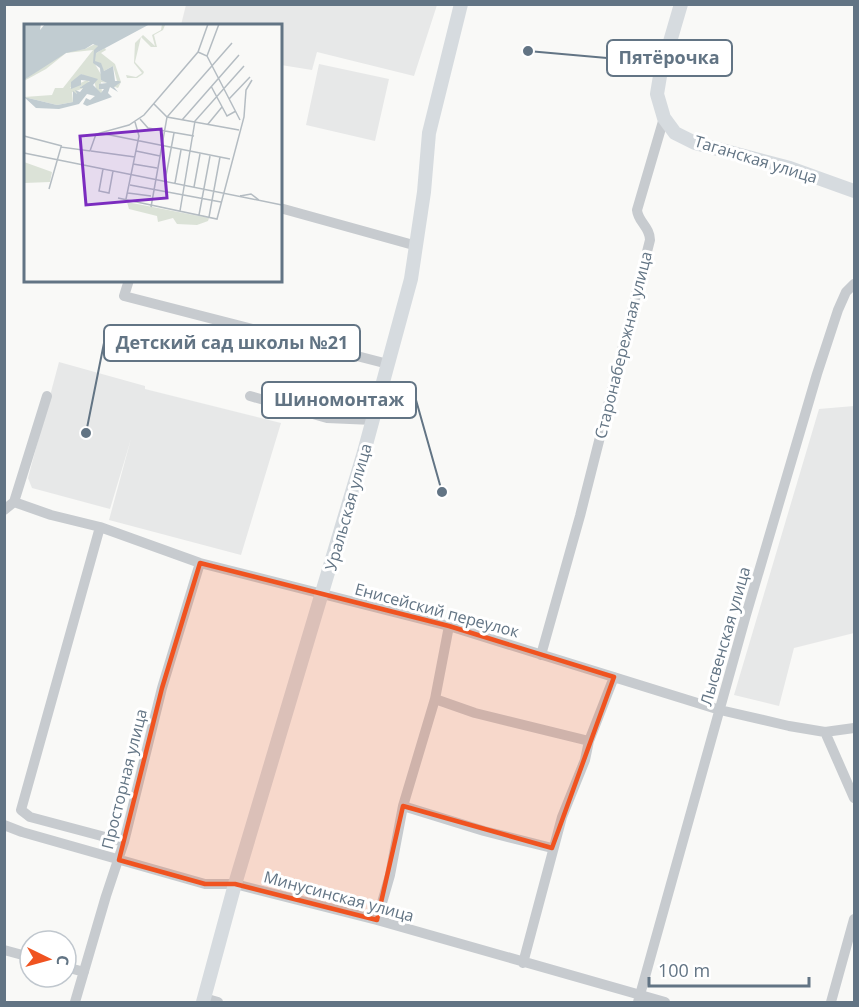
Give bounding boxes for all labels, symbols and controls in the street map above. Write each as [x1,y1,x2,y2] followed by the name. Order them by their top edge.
[24,24,282,282] inset map
[607,40,732,76] callout: Пятёрочка
[618,45,720,69] text: Пятёрочка
[692,130,820,188] street label: Таганская улица
[589,249,657,441] street label: Старонабережная улица
[104,325,360,361] callout: Детский сад школы №21
[116,330,348,354] text: Детский сад школы №21
[262,382,416,418] callout: Шиномонтаж
[274,387,404,411] text: Шиномонтаж
[319,441,377,573] street label: Уральская улица
[695,564,755,708] street label: Лысвенская улица
[352,577,522,643] street label: Енисейский переулок
[96,707,152,851] street label: Просторная улица
[261,865,417,927] street label: Минусинская улица
[18,929,78,989] north arrow
[649,950,810,988] scale bar
[52,954,74,966] text: С
[658,958,710,982] text: 100 m

